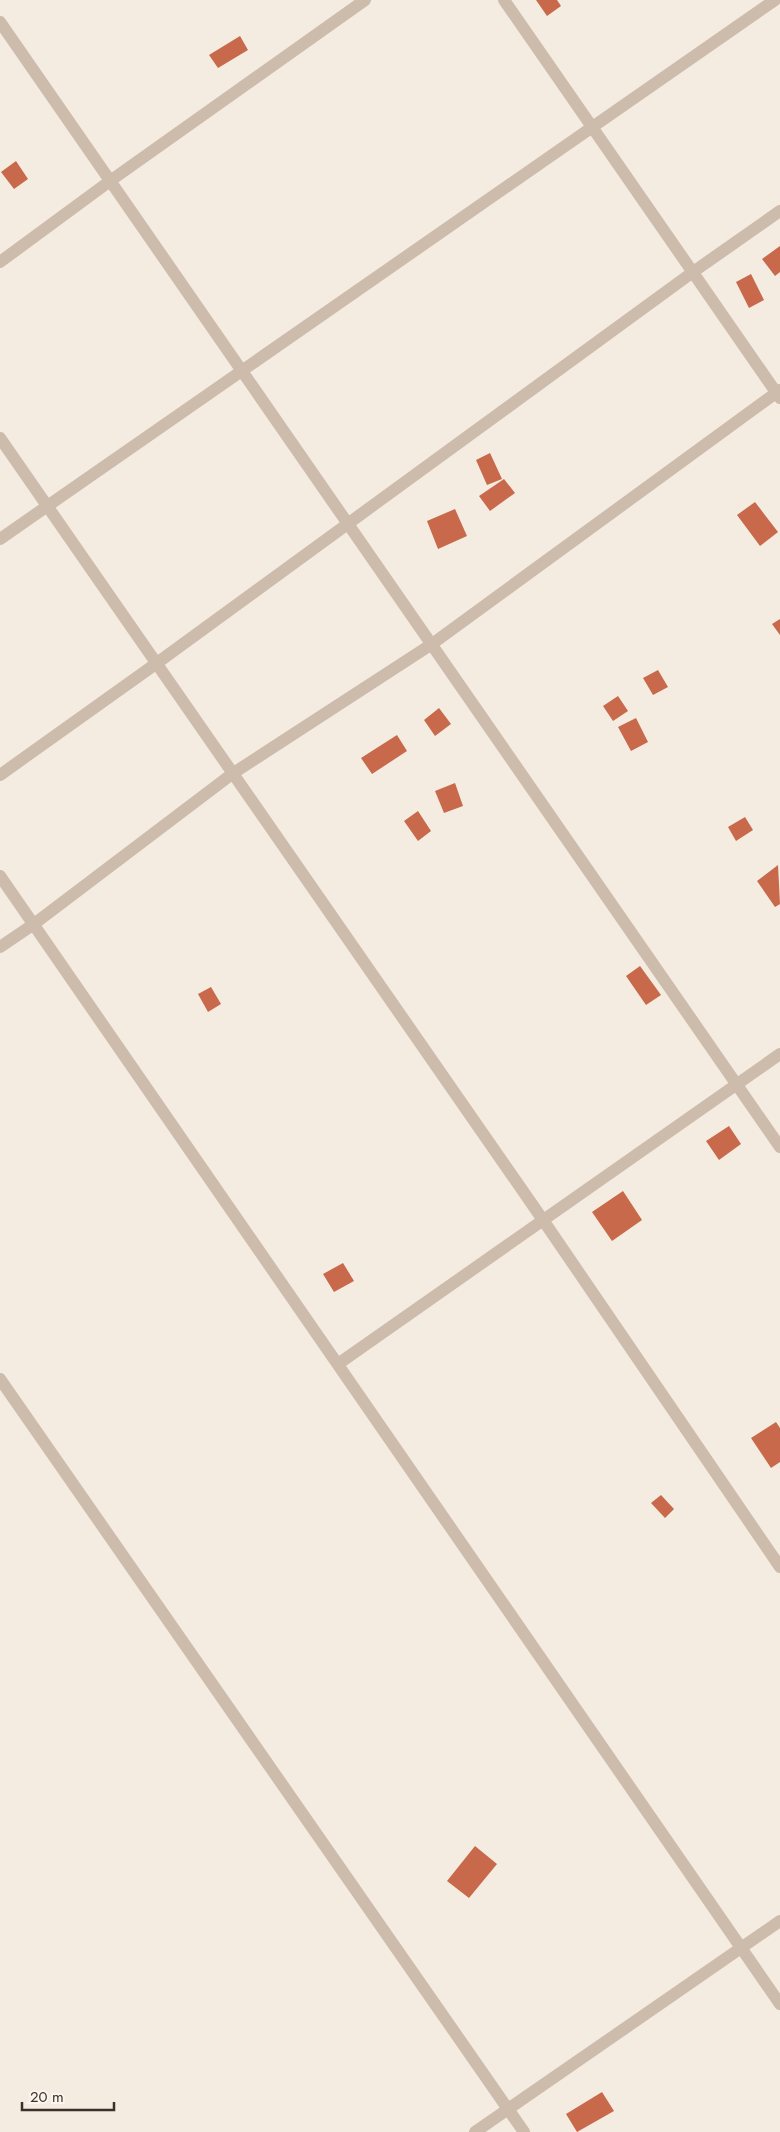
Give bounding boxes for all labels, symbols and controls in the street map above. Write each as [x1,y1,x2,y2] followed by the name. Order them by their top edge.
[22,2080,115,2112] scale bar
[30,2086,64,2108] text: 20 m

